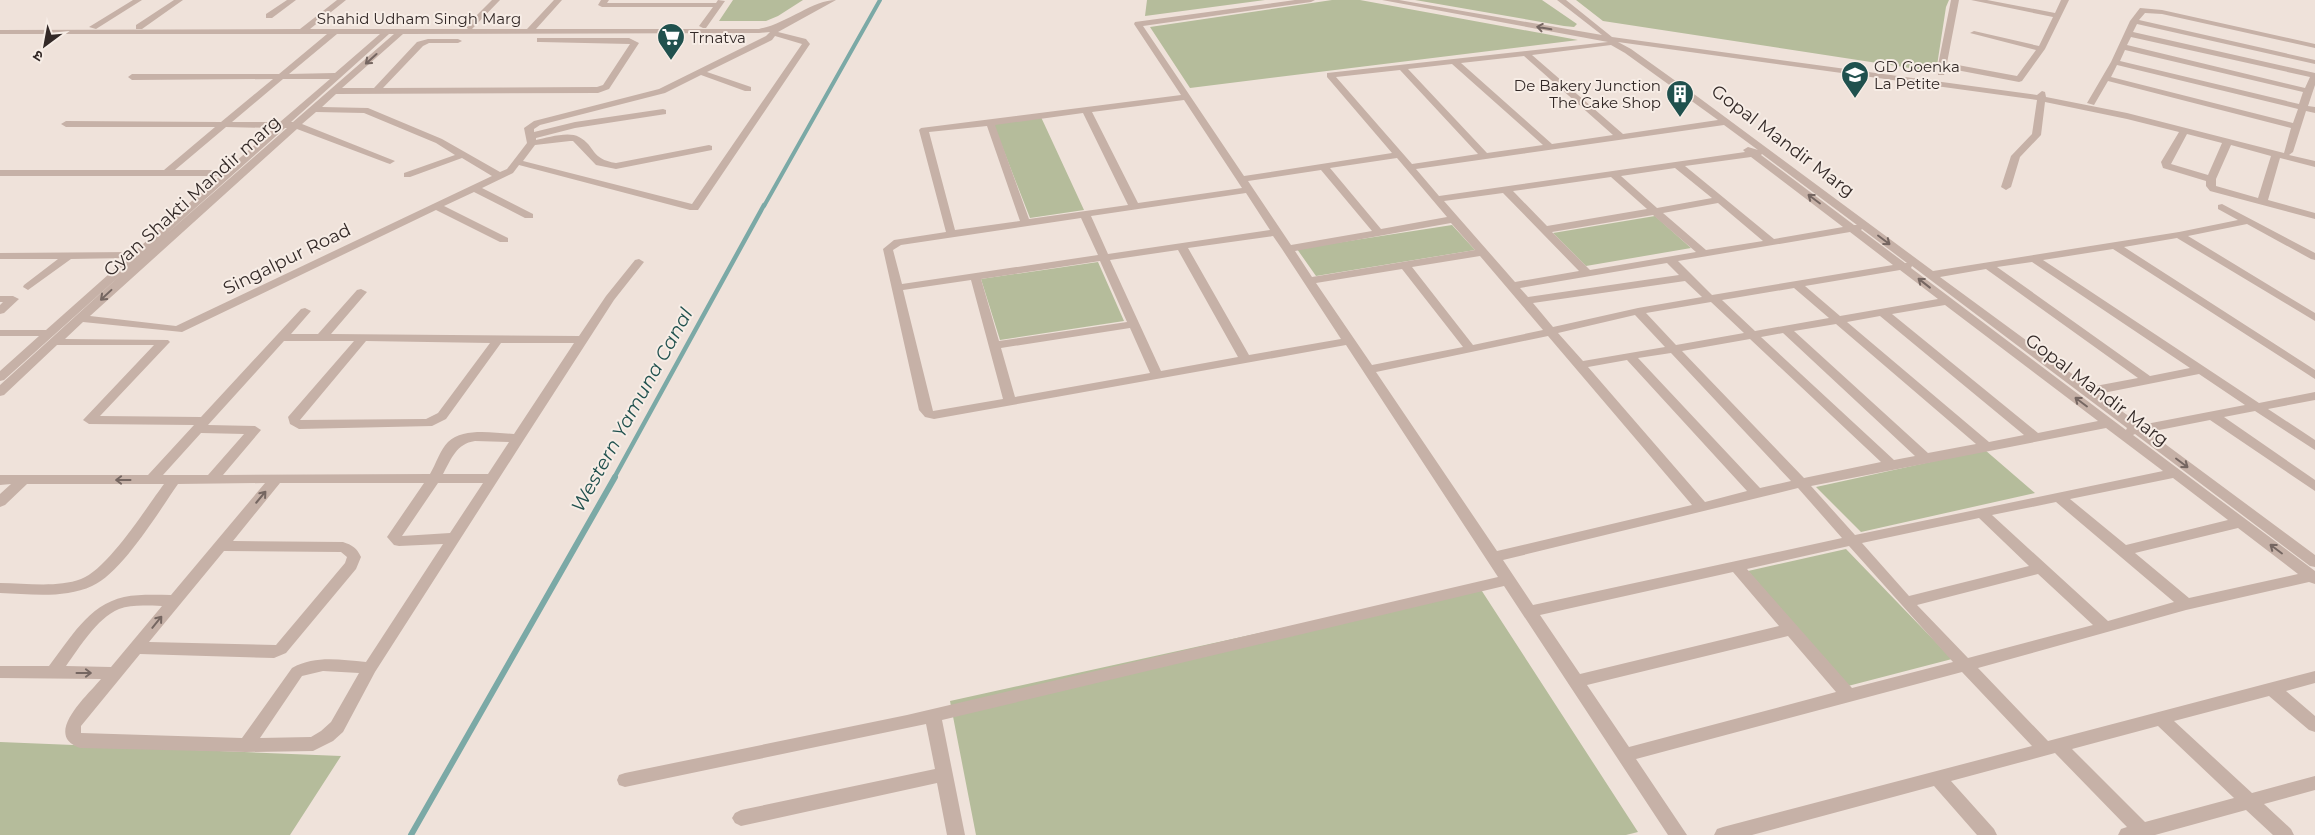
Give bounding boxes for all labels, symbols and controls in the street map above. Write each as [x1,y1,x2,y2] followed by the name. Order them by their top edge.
[317,9,521,28] street label: Shahid Udham Singh Marg
[20,20,70,70] north arrow
[656,22,686,61] supermarket icon: Trnatva
[1536,22,1552,32] one-way arrow
[690,28,746,47] place label: Trnatva
[29,46,46,66] text: उ
[364,53,377,65] one-way arrow
[1874,57,1960,93] place label: GD Goenka La Petite
[1840,60,1870,99] school or university icon: GD Goenka La Petite
[1514,76,1661,112] place label: De Bakery Junction The Cake Shop
[1665,79,1695,118] building icon: De Bakery Junction The Cake Shop
[1707,80,1859,202] street label: Gopal Mandir Marg
[99,111,285,281] street label: Gyan Shakti Mandir marg
[1807,194,1821,204] one-way arrow
[220,219,354,299] street label: Singalpur Road
[1877,235,1891,245] one-way arrow
[1917,277,1930,288] one-way arrow
[99,289,112,301] one-way arrow
[566,303,698,516] water label: Western Yamuna Canal
[2021,329,2173,451] street label: Gopal Mandir Marg
[2075,396,2088,407] one-way arrow
[2175,458,2189,468] one-way arrow
[116,475,132,485] one-way arrow
[256,491,267,504] one-way arrow
[2270,544,2283,555] one-way arrow
[151,616,162,629] one-way arrow
[75,668,91,678] one-way arrow

